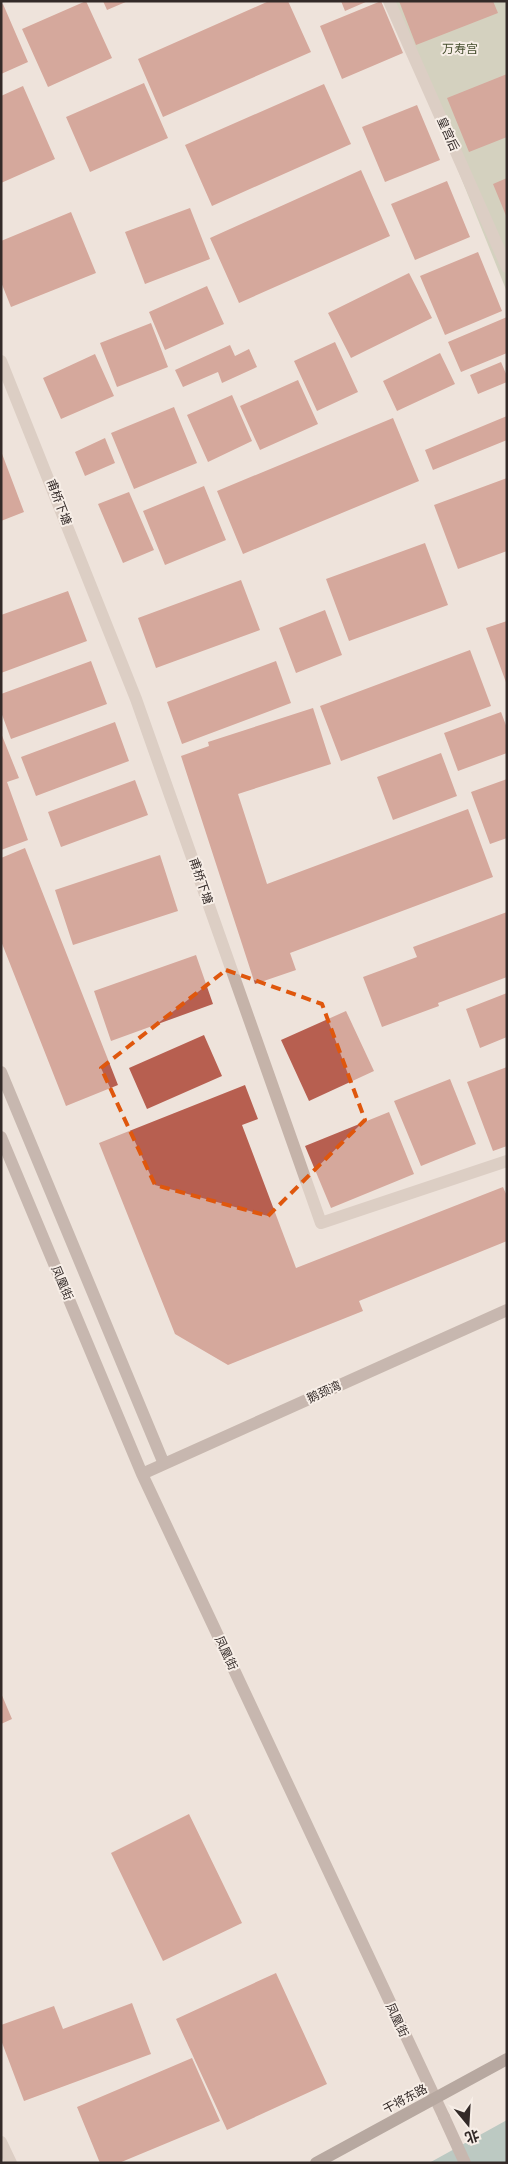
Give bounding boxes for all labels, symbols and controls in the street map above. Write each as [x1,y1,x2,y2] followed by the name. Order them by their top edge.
[442,41,478,55] park label: 万寿宫
[435,114,463,153] street label: 皇宫后
[45,477,75,527] street label: 甫桥下塘
[188,856,216,906] street label: 甫桥下塘
[49,1263,76,1302] street label: 凤凰街
[304,1377,343,1405] street label: 鹅颈湾
[213,1633,241,1672] street label: 凤凰街
[384,2000,412,2039] street label: 凤凰街
[380,2081,429,2116] street label: 干将东路
[443,2099,493,2149] north arrow
[463,2127,481,2147] text: 北

